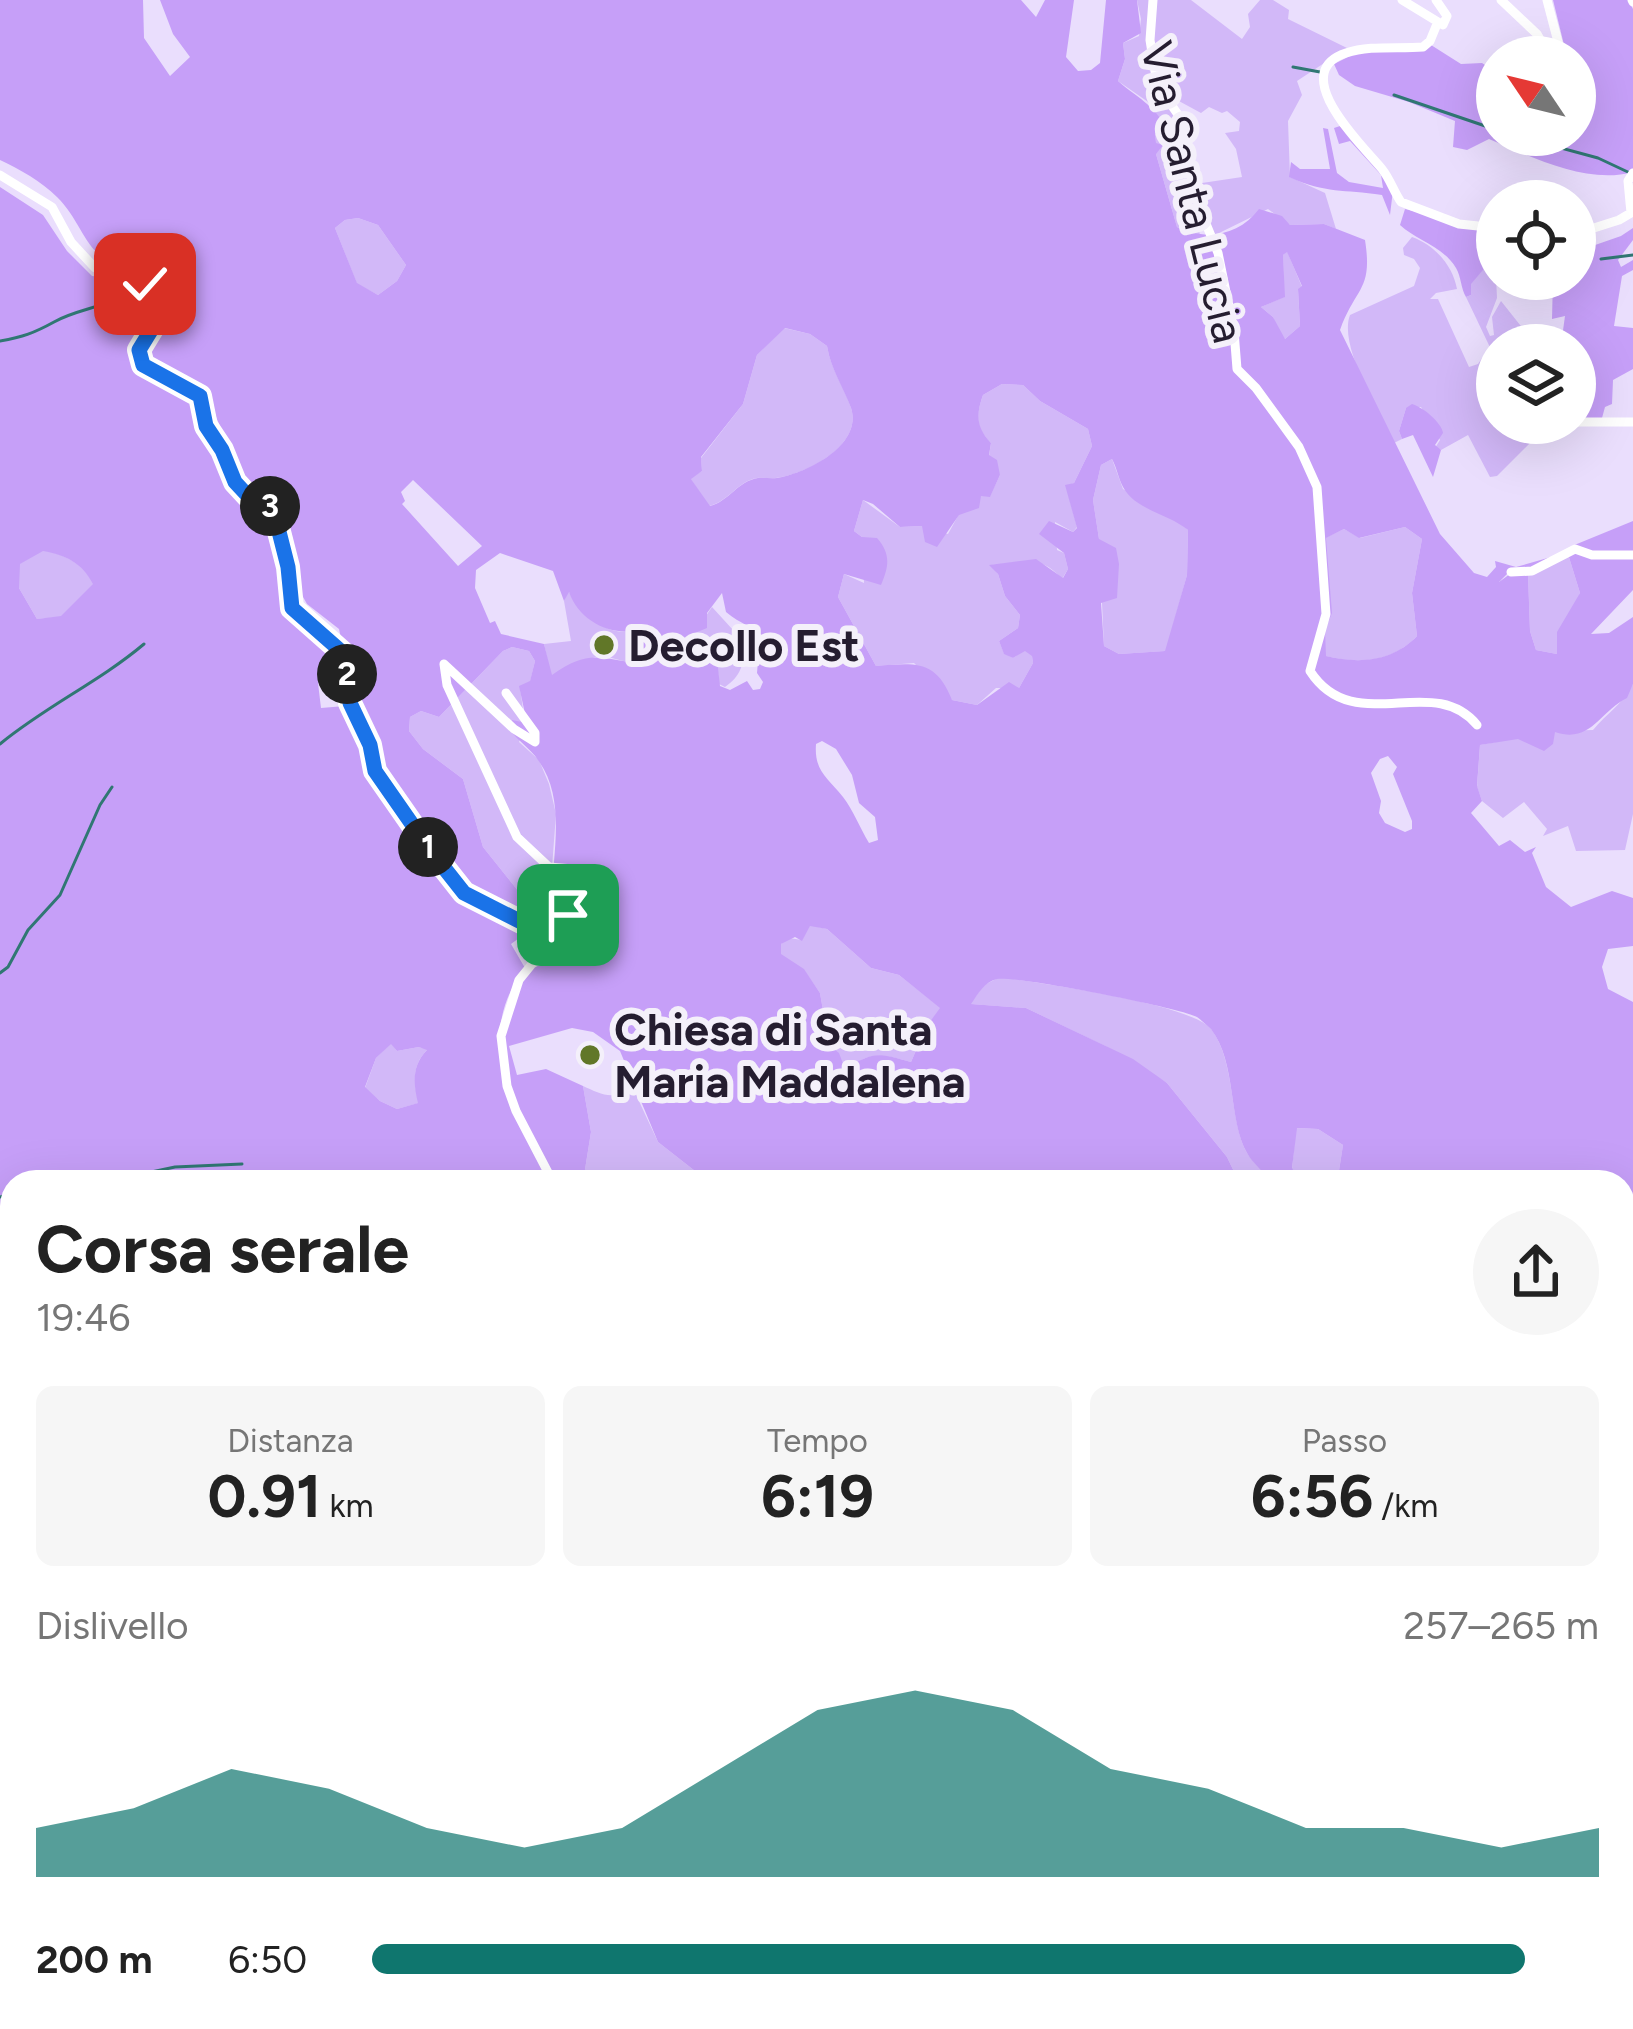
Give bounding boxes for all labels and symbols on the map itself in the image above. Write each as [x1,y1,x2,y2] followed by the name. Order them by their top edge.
[1129,36,1257,348] street label: Via Santa Lucia
[1476,36,1596,156] north arrow
[94,233,196,335] pin
[240,476,300,536] pin: 3
[628,618,860,672] place label: Decollo Est
[591,632,617,658] marker: Decollo Est
[317,644,377,704] pin: 2
[398,817,458,877] pin: 1
[517,864,619,966] pin
[614,1002,966,1108] place label: Chiesa di Santa Maria Maddalena
[577,1042,603,1068] marker: Chiesa di Santa Maria Maddalena

